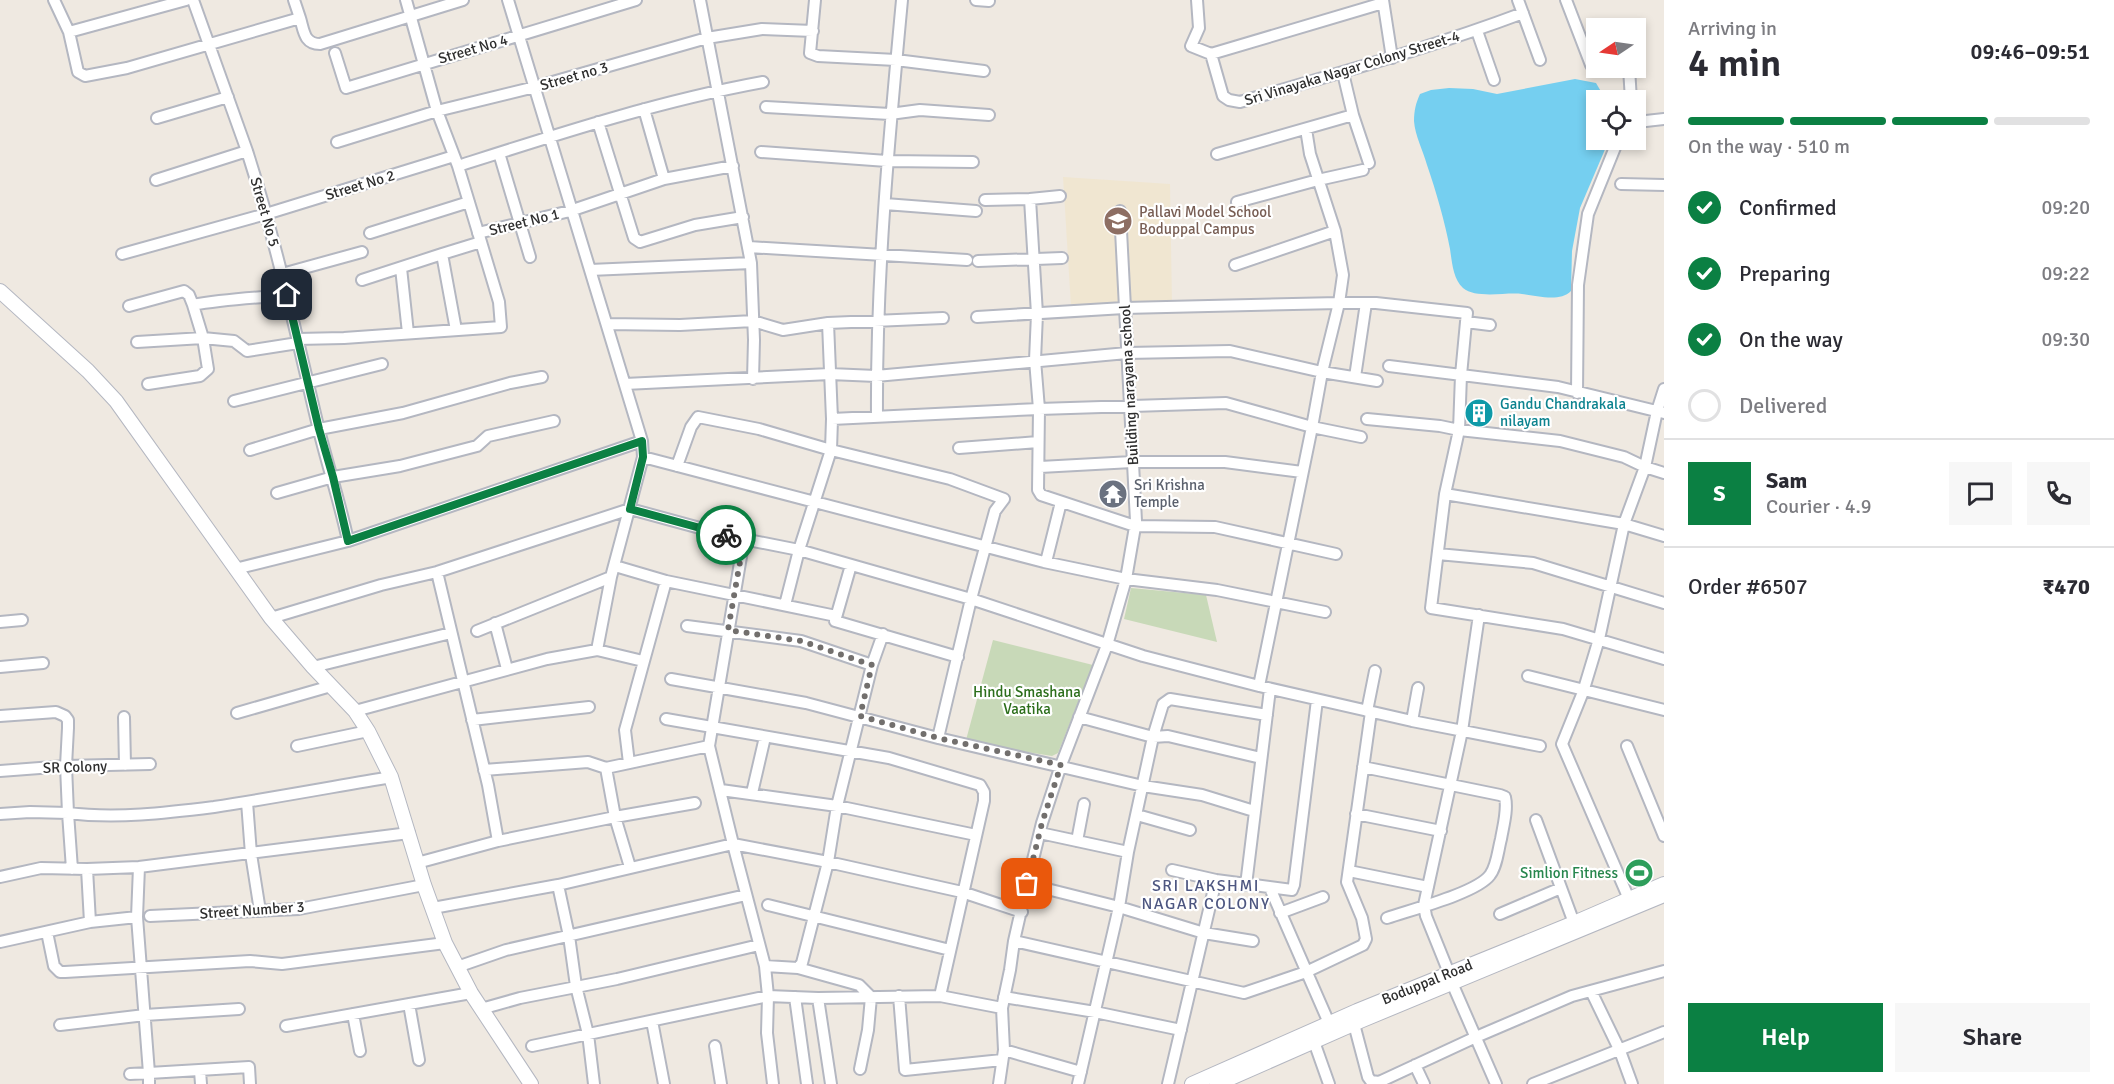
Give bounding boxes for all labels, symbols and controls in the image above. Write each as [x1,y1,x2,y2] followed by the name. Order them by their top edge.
[1688,16,1777,41] text: Arriving in
[1586,18,1646,78] north arrow
[1586,18,1646,150] map controls
[1242,27,1462,109] street label: Sri Vinayaka Nagar Colony Street-4
[436,30,510,68] street label: Street No 4
[1971,38,2090,65] text: 09:46–09:51
[1688,39,1781,87] text: 4 min
[538,58,610,94] street label: Street no 3
[1586,90,1646,150] button: locate
[1688,134,1850,159] text: On the way · 510 m
[323,166,397,204] street label: Street No 2
[246,175,284,249] street label: Street No 5
[1688,191,1721,224] icon: check
[1739,194,1837,221] text: Confirmed
[2041,195,2090,220] text: 09:20
[1139,203,1271,238] place label: Pallavi Model School Boduppal Campus
[487,205,561,239] street label: Street No 1
[1102,205,1134,237] school or university icon: Pallavi Model School Boduppal Campus
[1688,257,1721,290] icon: check
[1739,260,1831,287] text: Preparing
[2041,261,2090,286] text: 09:22
[261,269,312,320] pin
[270,278,303,311] icon: home
[1116,304,1142,466] street label: Building narayana school
[1688,323,1721,356] icon: check
[1739,326,1843,353] text: On the way
[2041,327,2090,352] text: 09:30
[1739,392,1827,419] text: Delivered
[1500,395,1626,430] place label: Gandu Chandrakala nilayam
[1463,397,1495,429] building icon: Gandu Chandrakala nilayam
[1949,462,2012,525] button: chat
[2027,462,2090,525] button: phone
[1766,467,1807,494] text: Sam
[1134,476,1205,511] place label: Sri Krishna Temple
[1097,478,1129,510] temple icon: Sri Krishna Temple
[1713,480,1726,507] text: S
[1766,494,1872,519] text: Courier · 4.9
[696,505,756,565] courier
[710,519,743,552] icon: bike
[1688,573,1808,600] text: Order #6507
[2042,573,2090,600] text: ₹470
[973,683,1081,718] park label: Hindu Smashana Vaatika
[43,757,107,777] street label: SR Colony
[1623,857,1655,889] sports icon: Simlion Fitness
[1001,858,1052,909] pin
[1520,864,1618,882] place label: Simlion Fitness
[1010,867,1043,900] icon: bag
[1141,876,1271,914] district label: SRI LAKSHMI NAGAR COLONY
[199,897,305,923] street label: Street Number 3
[1379,956,1475,1008] street label: Boduppal Road
[1688,1003,1883,1072] button: Help
[1895,1003,2090,1072] button: Share

